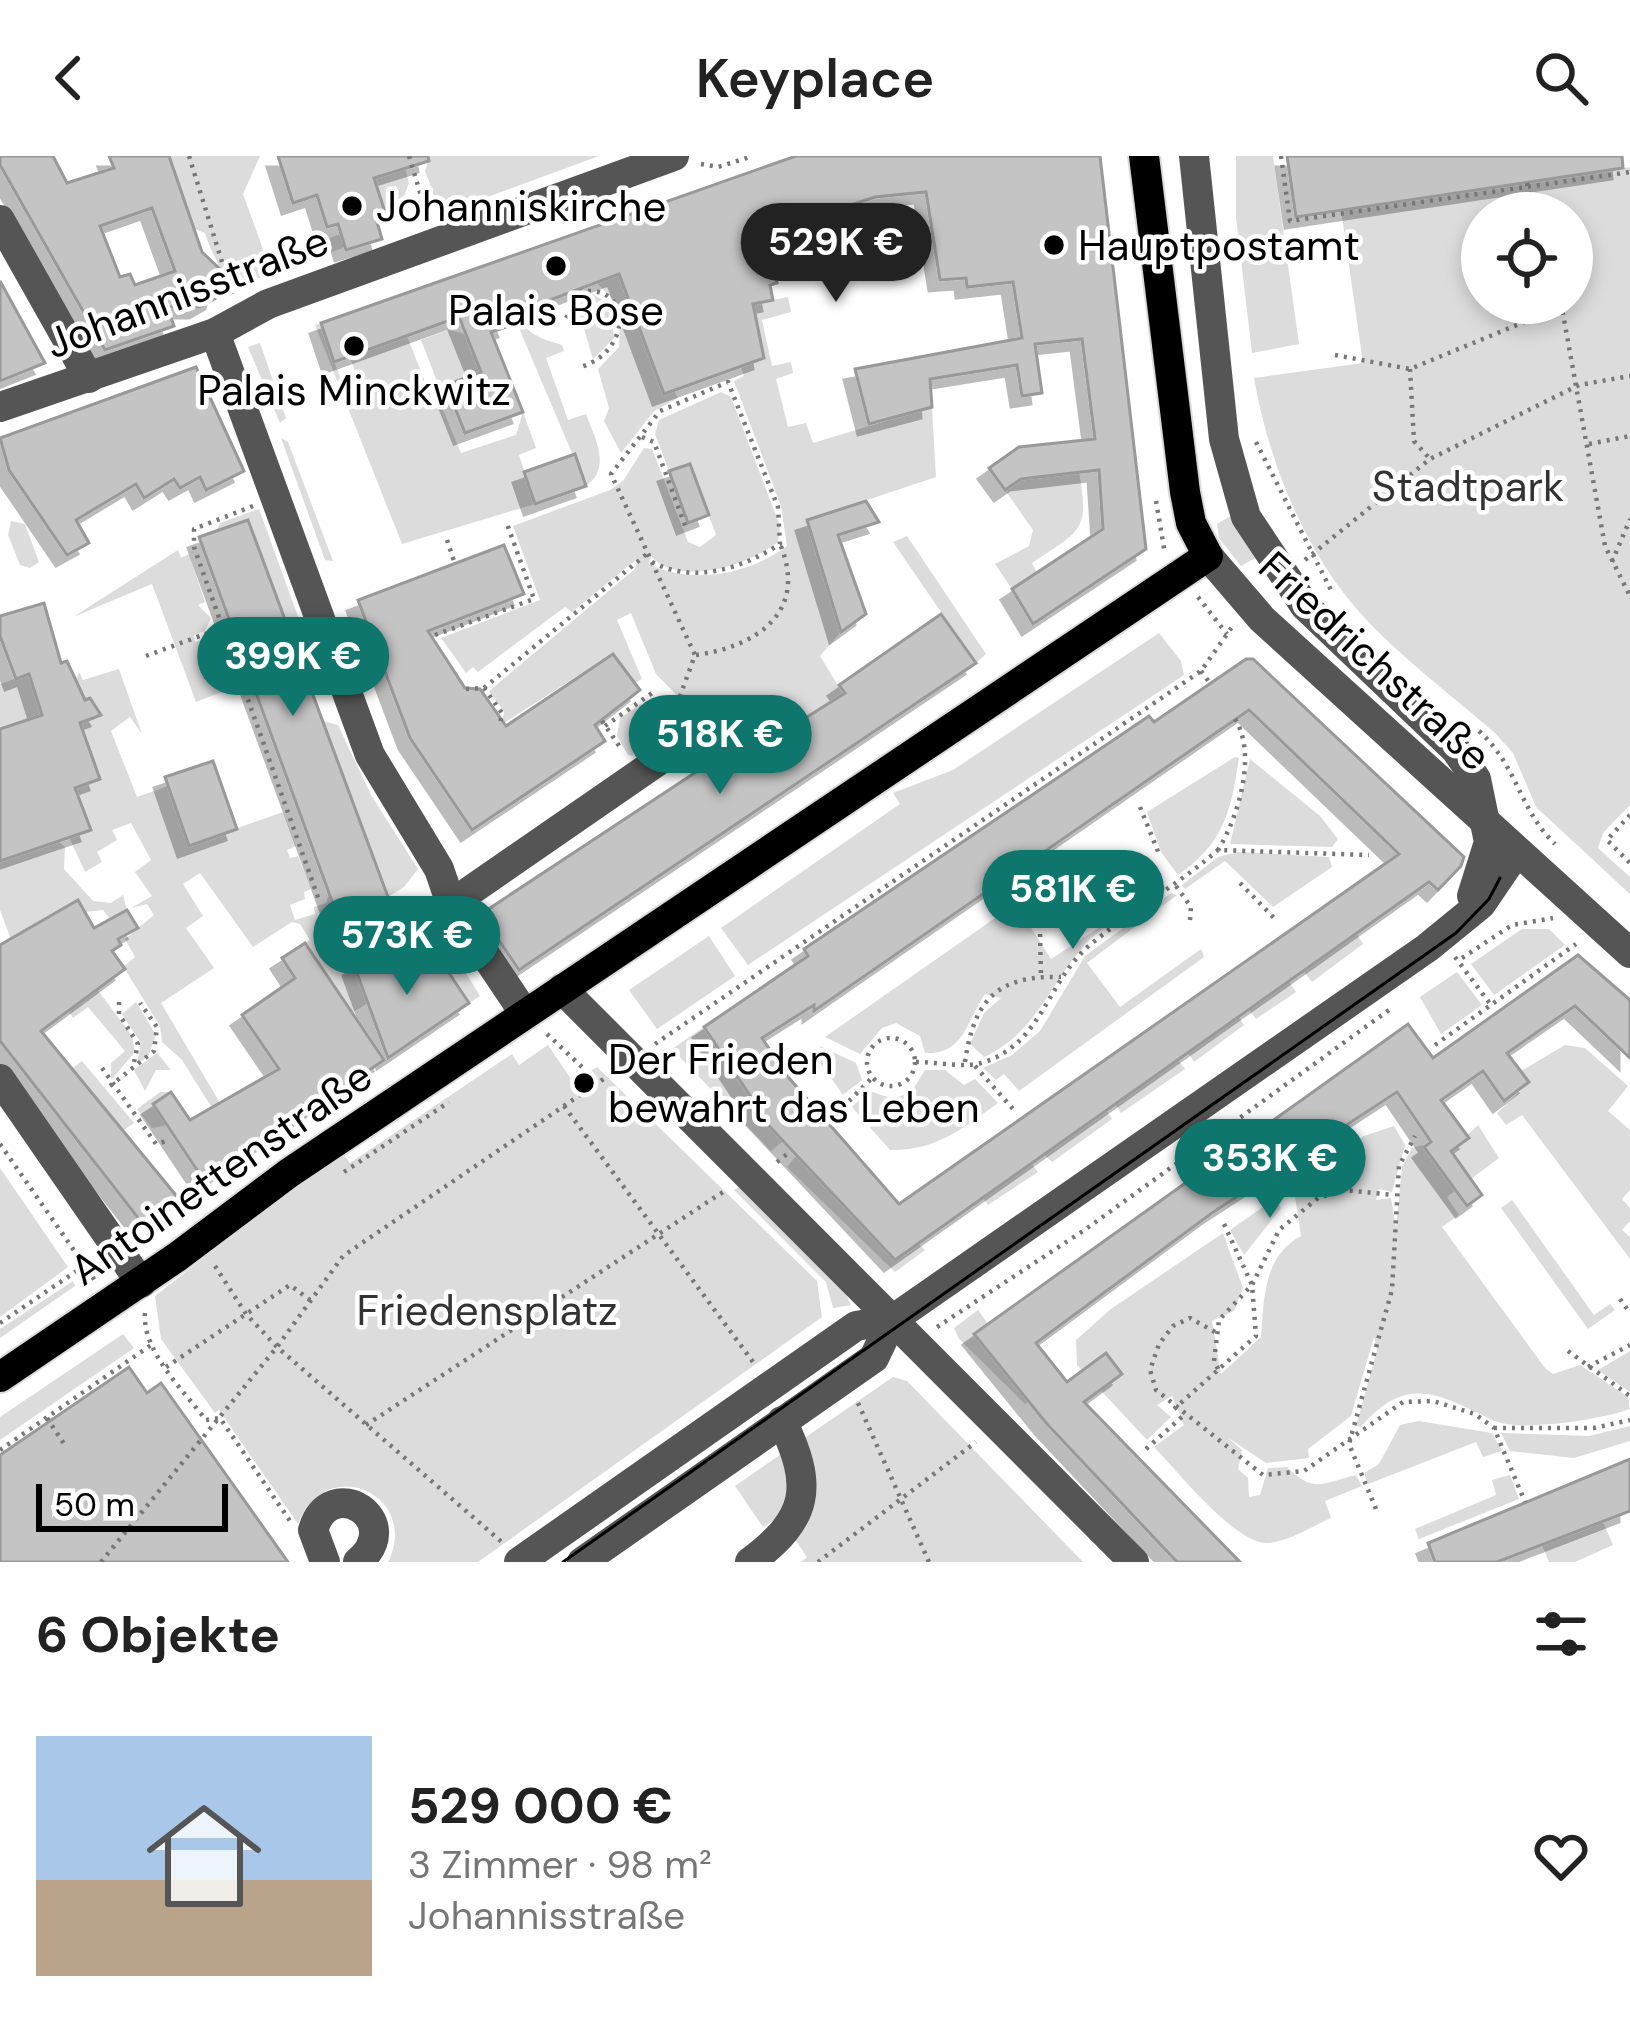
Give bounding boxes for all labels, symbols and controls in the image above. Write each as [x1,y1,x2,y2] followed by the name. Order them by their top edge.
[696,43,934,114] text: Keyplace
[36,45,102,111] icon: back
[1528,45,1594,111] icon: search
[376,179,666,234] place label: Johanniskirche
[1461,192,1593,324] map controls
[1461,192,1593,324] button: locate
[339,193,365,219] marker: Johanniskirche
[738,203,934,305] pin: 529K €
[38,213,336,371] street label: Johannisstraße
[768,216,904,267] text: 529K €
[1078,218,1360,273] place label: Hauptpostamt
[1041,232,1067,258] marker: Hauptpostamt
[543,253,569,279] marker: Palais Bose
[448,283,664,338] place label: Palais Bose
[341,333,367,359] marker: Palais Minckwitz
[197,363,511,418] place label: Palais Minckwitz
[1372,459,1564,514] park label: Stadtpark
[1247,539,1503,783] street label: Friedrichstraße
[195,617,391,719] pin: 399K €
[224,630,362,681] text: 399K €
[622,695,818,797] pin: 518K €
[656,708,784,759] text: 518K €
[975,850,1171,952] pin: 581K €
[1009,863,1137,914] text: 581K €
[309,896,505,998] pin: 573K €
[340,909,474,960] text: 573K €
[608,1032,980,1135] place label: Der Frieden bewahrt das Leben
[59,1048,383,1298] street label: Antoinettenstraße
[571,1070,597,1096] marker: Der Frieden bewahrt das Leben
[1172,1119,1368,1221] pin: 353K €
[1202,1132,1338,1183] text: 353K €
[357,1283,617,1338] park label: Friedensplatz
[36,1478,228,1531] scale bar
[54,1483,135,1526] text: 50 m
[36,1601,280,1668] text: 6 Objekte
[1528,1601,1594,1667] icon: filters
[408,1772,673,1839] text: 529 000 €
[132,1784,276,1928] icon: home
[1528,1823,1594,1889] icon: heart
[408,1839,712,1890] text: 3 Zimmer · 98 m²
[408,1890,685,1941] text: Johannisstraße

